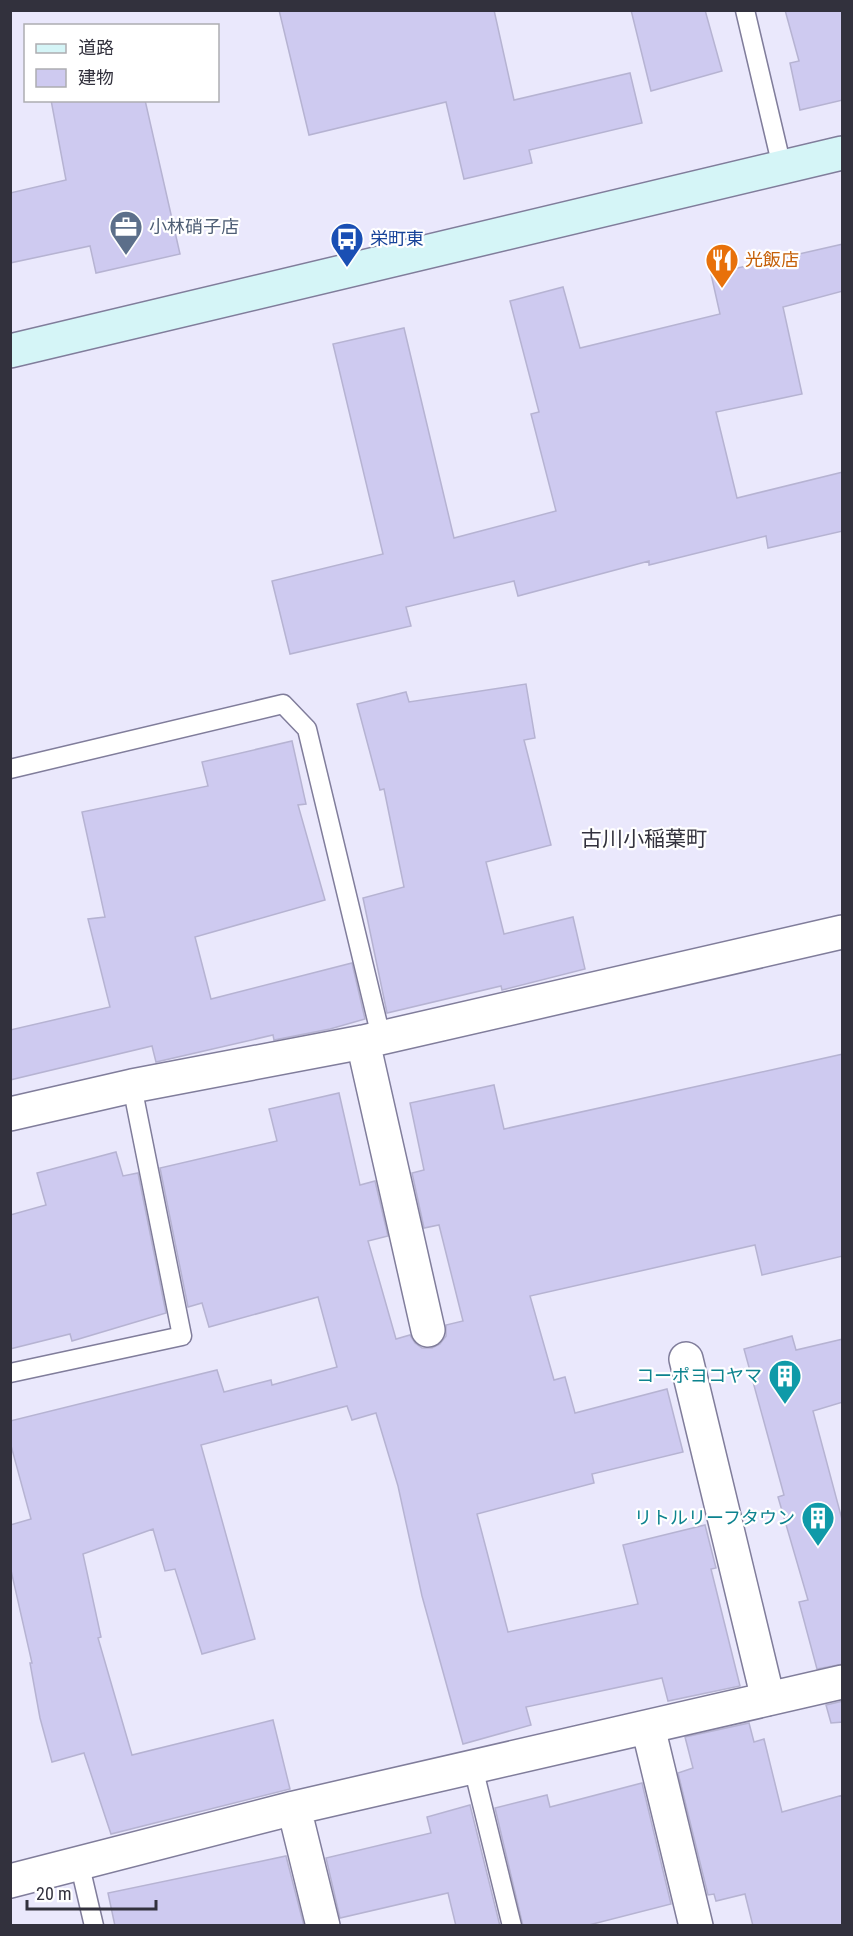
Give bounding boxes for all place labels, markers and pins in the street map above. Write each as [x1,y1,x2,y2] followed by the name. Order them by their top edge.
[108,209,144,256] office icon: 小林硝子店
[149,216,239,237] place label: 小林硝子店
[329,221,365,268] bus stop icon: 栄町東
[370,228,424,249] place label: 栄町東
[704,242,740,289] restaurant icon: 光飯店
[745,249,799,270] place label: 光飯店
[767,1358,803,1405] building icon: コーポヨコヤマ
[636,1365,762,1386] place label: コーポヨコヤマ
[800,1500,836,1547] building icon: リトルリーフタウン
[634,1507,795,1528] place label: リトルリーフタウン

